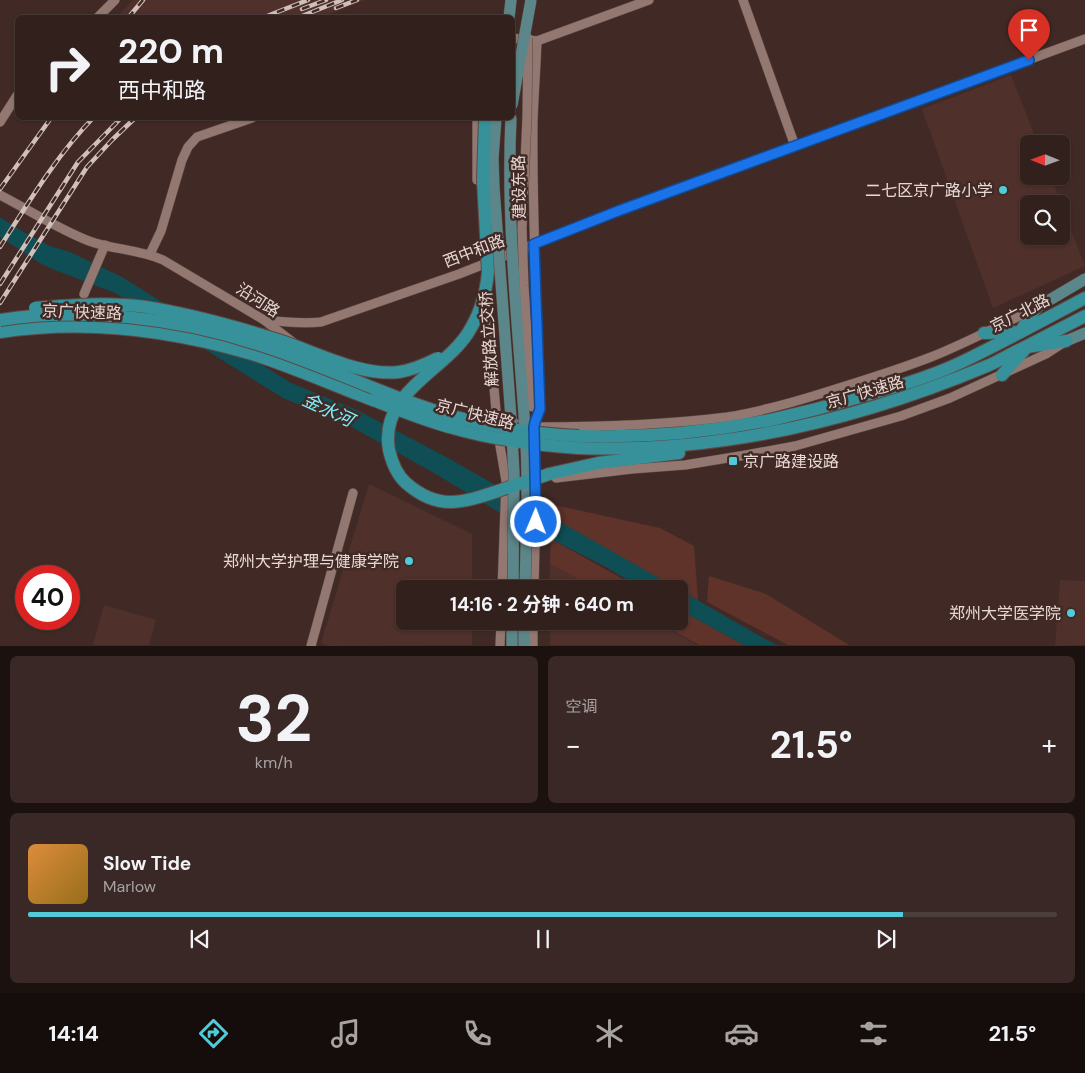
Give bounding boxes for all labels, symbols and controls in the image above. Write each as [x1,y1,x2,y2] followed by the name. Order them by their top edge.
[1008,9,1050,60] pin
[1015,16,1043,44] icon: arrive
[118,28,224,74] text: 220 m
[35,35,100,100] icon: right
[118,76,206,105] text: 西中和路
[1020,135,1070,185] north arrow
[1020,135,1070,245] map controls
[508,155,530,219] street label: 建设东路
[865,180,993,201] place label: 二七区京广路小学
[997,184,1009,196] marker: 二七区京广路小学
[1020,195,1070,245] button: search
[440,230,508,272] street label: 西中和路
[232,278,284,322] street label: 沿河路
[987,289,1053,337] street label: 京广北路
[475,290,503,388] street label: 解放路立交桥
[42,300,122,324] street label: 京广快速路
[824,371,906,413] street label: 京广快速路
[298,388,360,434] water label: 金水河
[434,394,516,434] street label: 京广快速路
[743,451,839,472] place label: 京广路建设路
[727,455,739,467] marker: 京广路建设路
[509,495,561,547] position arrow
[223,551,399,572] place label: 郑州大学护理与健康学院
[403,555,415,567] marker: 郑州大学护理与健康学院
[15,565,80,630] speed limit sign: 40
[450,592,634,617] text: 14:16 · 2 分钟 · 640 m
[949,603,1061,624] place label: 郑州大学医学院
[1065,607,1077,619] marker: 郑州大学医学院
[235,677,312,761] text: 32
[566,696,598,717] text: 空调
[770,720,853,770] text: 21.5°
[566,727,581,764] text: −
[1042,727,1057,764] text: +
[255,752,293,773] text: km/h
[103,851,191,876] text: Slow Tide
[103,876,156,897] text: Marlow
[186,925,214,953] icon: previous
[529,925,557,953] icon: pause
[872,925,900,953] icon: next
[196,1016,231,1051] icon: directions
[328,1016,363,1051] icon: music
[460,1016,495,1051] icon: phone
[592,1016,627,1051] icon: climate
[724,1016,759,1051] icon: car
[856,1016,891,1051] icon: filters
[49,1019,99,1048] text: 14:14
[988,1019,1036,1048] text: 21.5°

